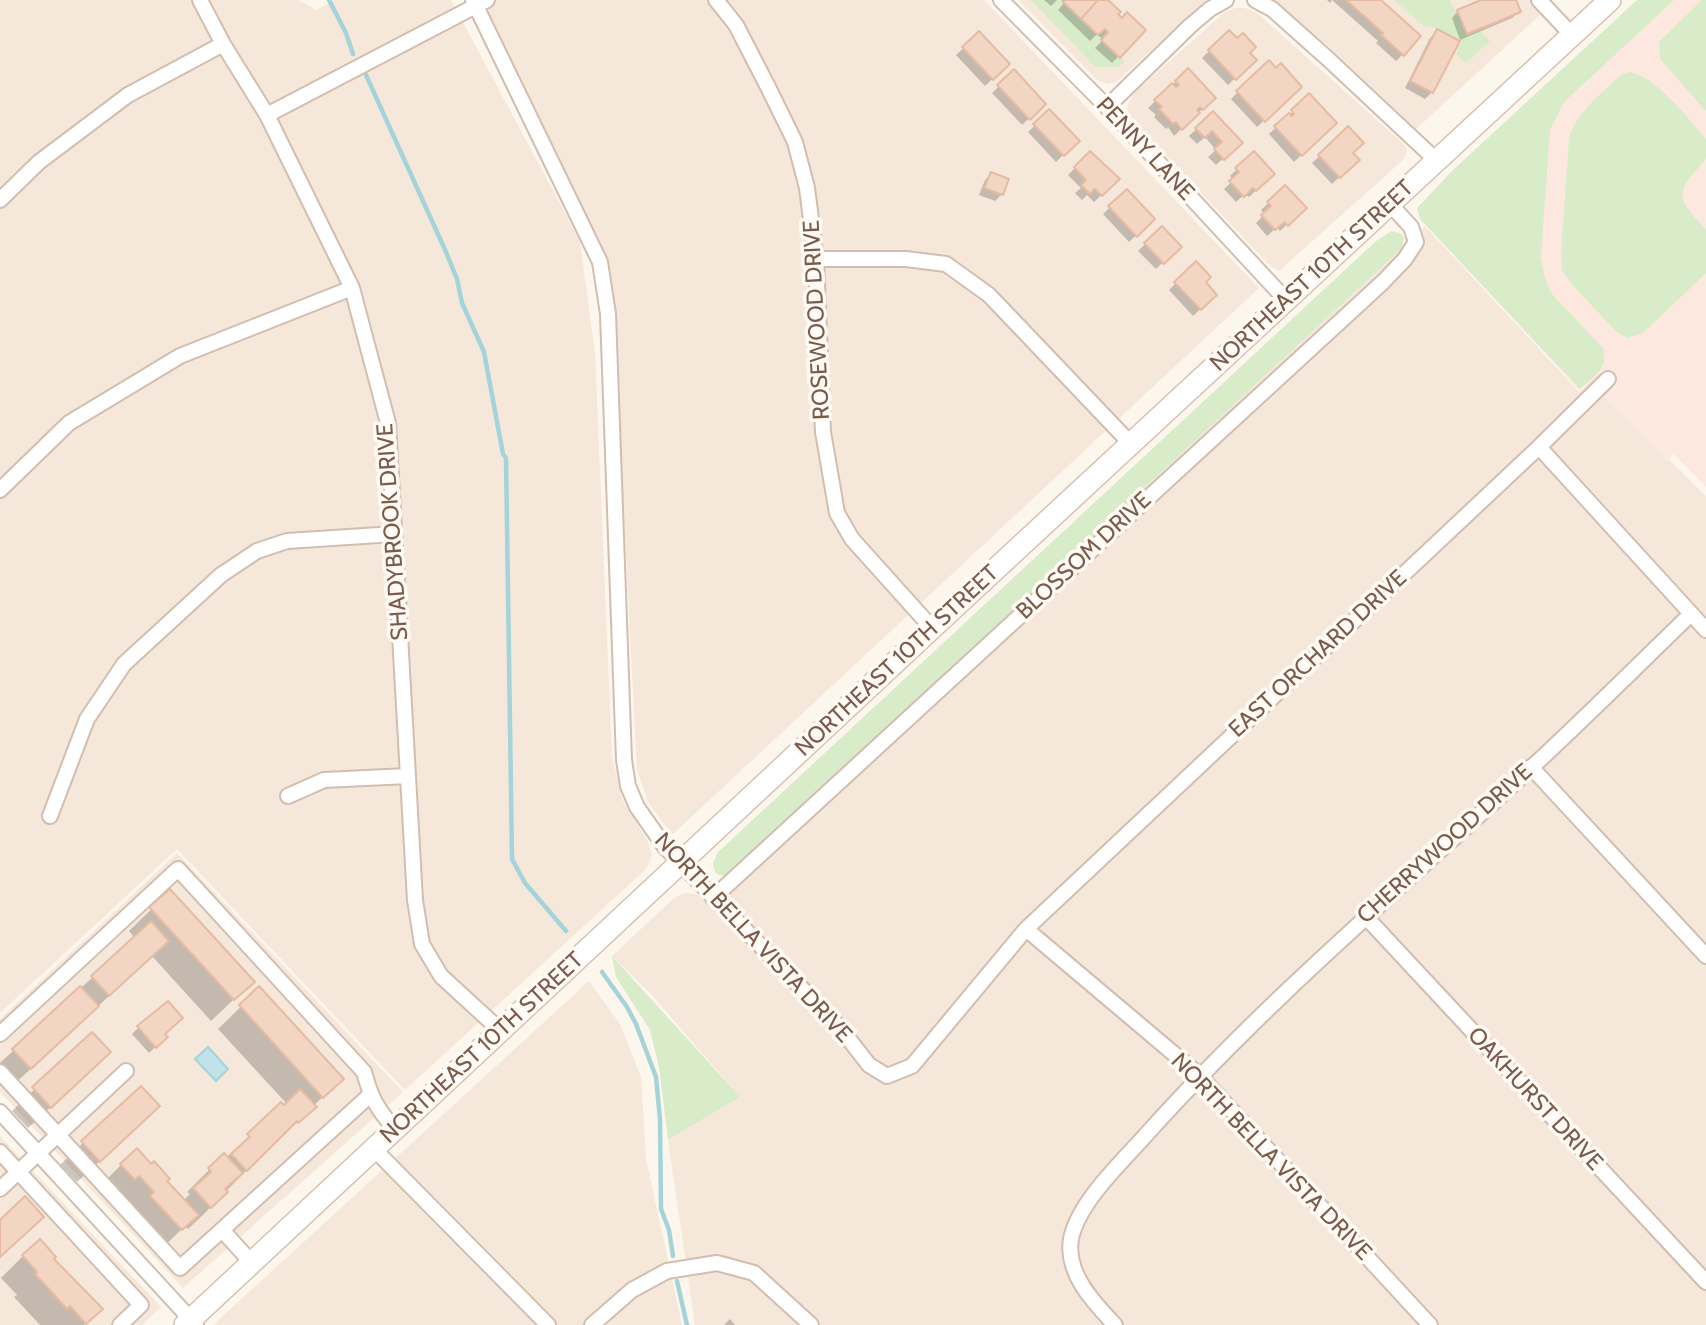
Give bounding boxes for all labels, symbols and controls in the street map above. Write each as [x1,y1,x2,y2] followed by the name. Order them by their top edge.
[1090,92,1200,206] street label: PENNY LANE
[1205,175,1419,377] street label: NORTHEAST 10TH STREET
[798,219,836,421] street label: ROSEWOOD DRIVE
[372,423,414,641] street label: SHADYBROOK DRIVE
[1011,487,1157,625] street label: BLOSSOM DRIVE
[790,560,1004,762] street label: NORTHEAST 10TH STREET
[1223,564,1413,744] street label: EAST ORCHARD DRIVE
[1352,758,1538,930] street label: CHERRYWOOD DRIVE
[648,827,858,1049] street label: NORTH BELLA VISTA DRIVE
[375,947,589,1149] street label: NORTHEAST 10TH STREET
[1462,1022,1608,1176] street label: OAKHURST DRIVE
[1165,1048,1377,1266] street label: NORTH BELLA VISTA DRIVE

